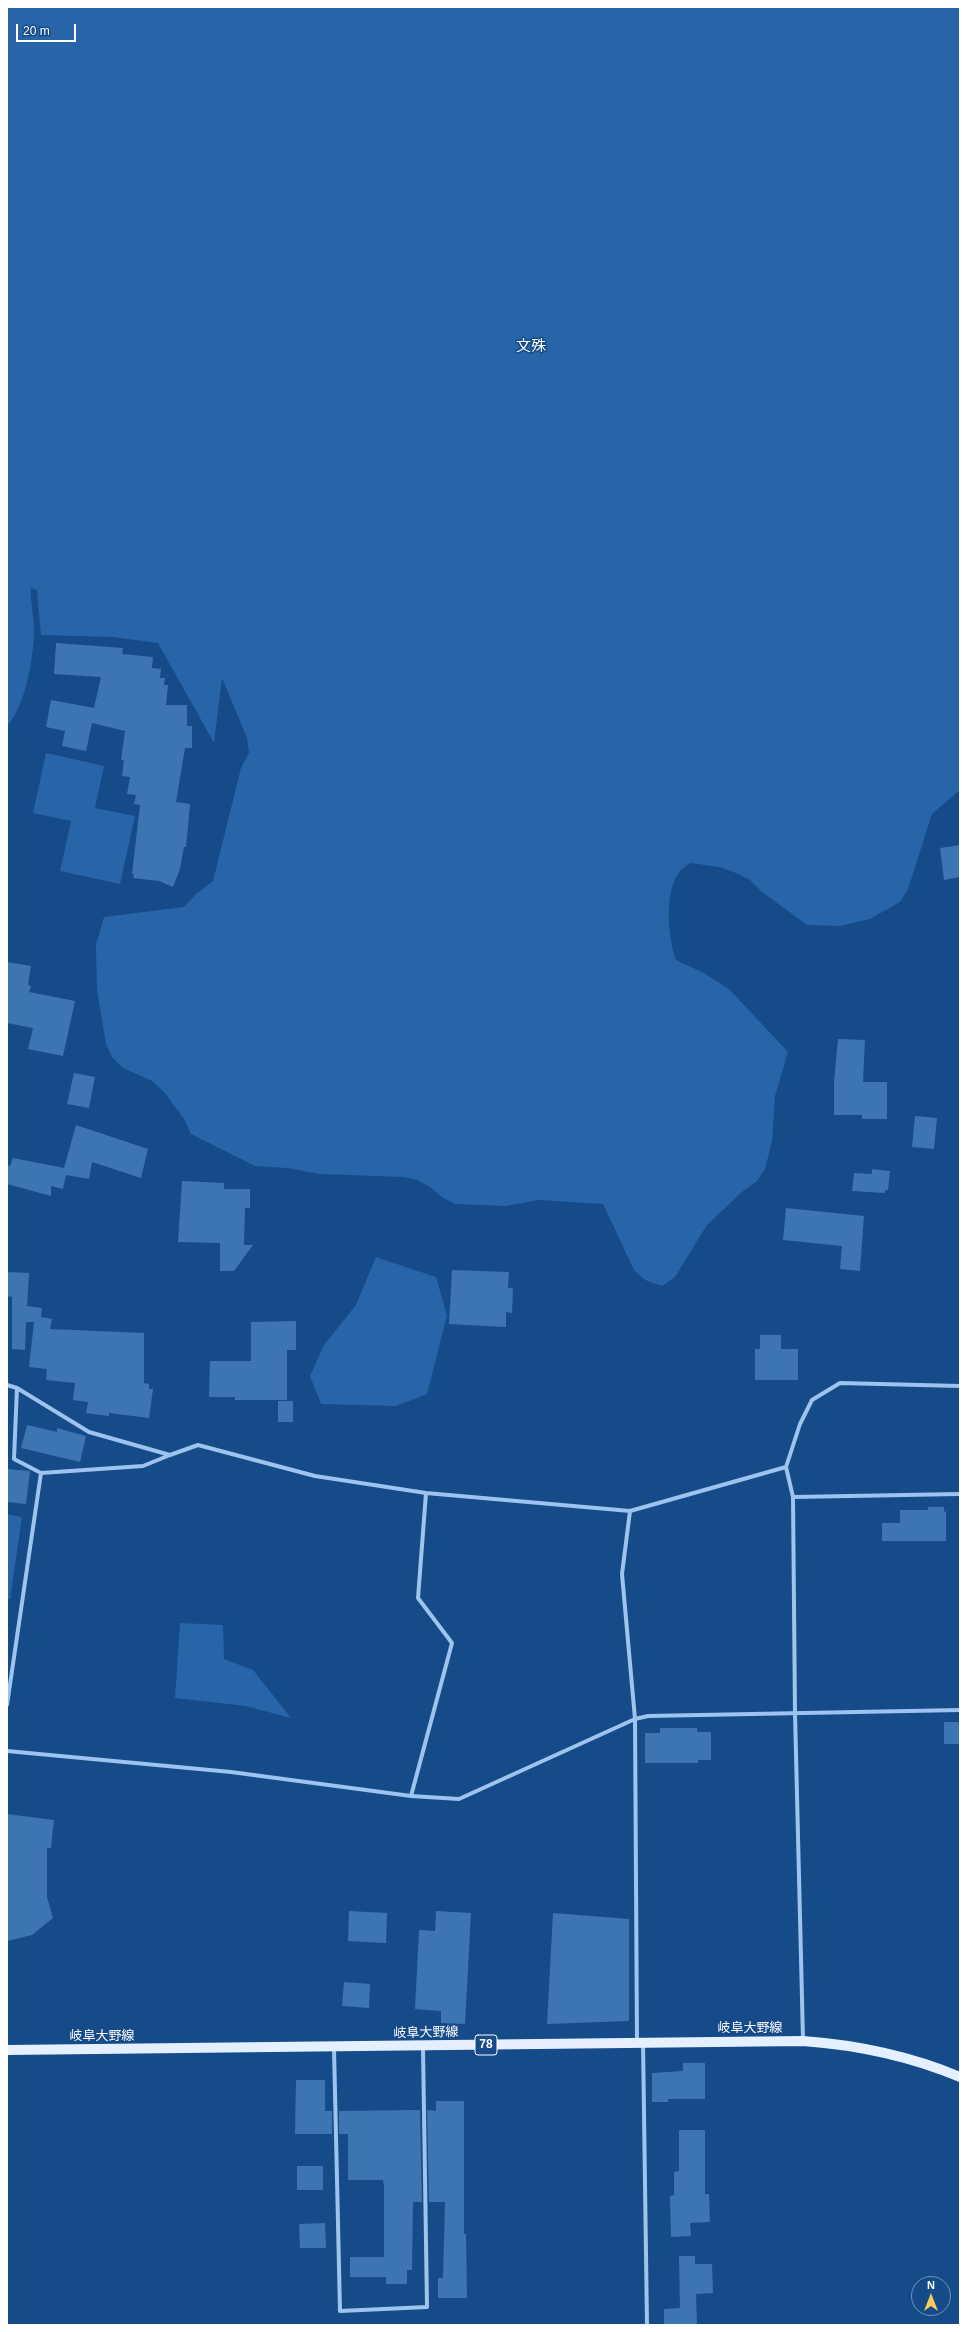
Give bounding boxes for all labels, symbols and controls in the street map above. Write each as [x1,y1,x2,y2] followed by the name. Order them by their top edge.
[18,16,78,42] scale bar
[23,24,50,38] text: 20 m
[516,338,546,356] district label: 文殊
[718,2020,782,2036] street label: 岐阜大野線
[393,2025,459,2041] street label: 岐阜大野線
[70,2028,134,2044] street label: 岐阜大野線
[475,2035,497,2055] road number: 78
[911,2276,951,2316] north arrow
[927,2279,935,2291] text: N

